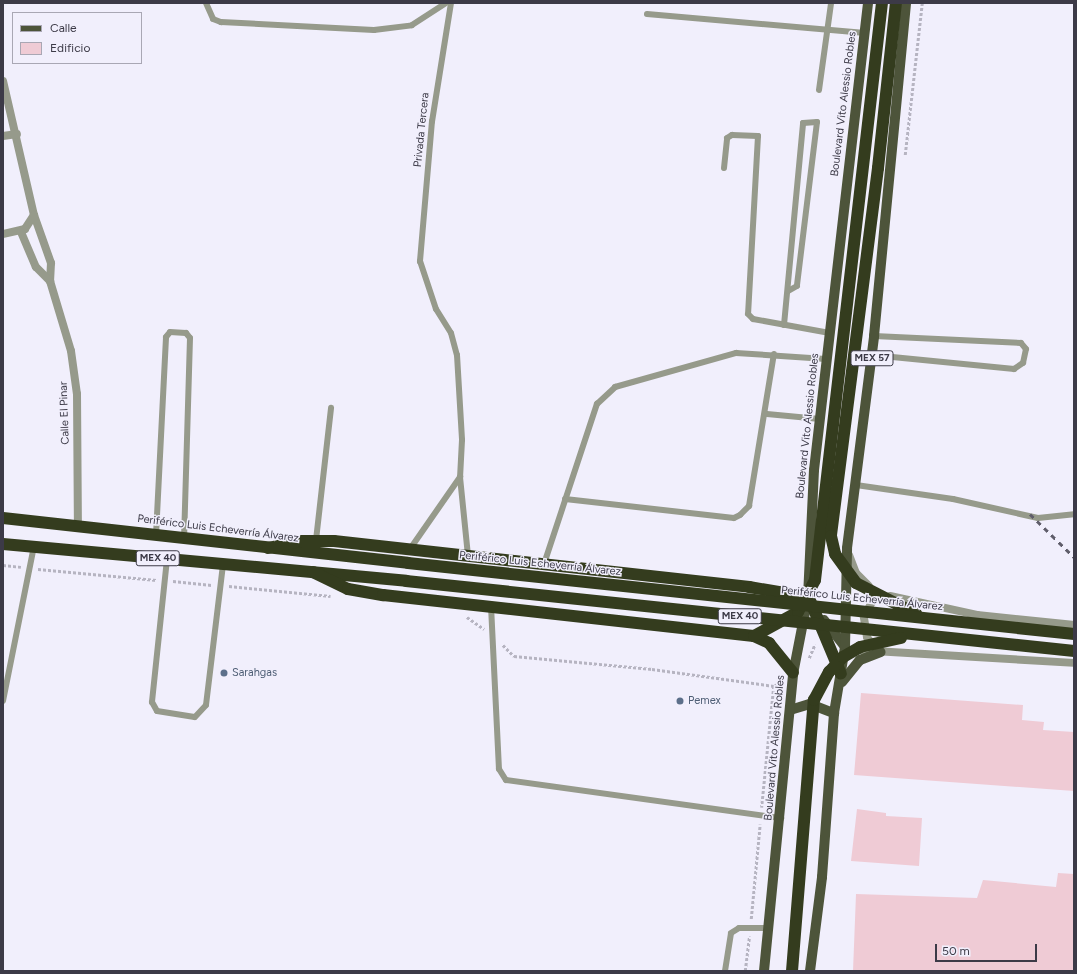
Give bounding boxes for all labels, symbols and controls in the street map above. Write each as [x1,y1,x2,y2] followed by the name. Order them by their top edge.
[12,12,142,64] legend
[50,21,77,35] text: Calle
[829,31,859,177] street label: Boulevard Vito Alessio Robles
[50,41,90,55] text: Edificio
[412,92,432,168] street label: Privada Tercera
[850,350,894,366] road number: MEX 57
[794,353,822,499] street label: Boulevard Vito Alessio Robles
[57,381,73,445] street label: Calle El Pinar
[136,513,300,545] street label: Periférico Luis Echeverría Álvarez
[458,549,622,579] street label: Periférico Luis Echeverría Álvarez
[135,550,181,566] road number: MEX 40
[780,584,944,614] street label: Periférico Luis Echeverría Álvarez
[717,608,763,624] road number: MEX 40
[232,666,277,680] place label: Sarahgas
[219,668,229,678] marker: Sarahgas
[762,675,788,821] street label: Boulevard Vito Alessio Robles
[688,694,721,708] place label: Pemex
[675,696,685,706] marker: Pemex
[937,936,1039,962] scale bar
[942,944,970,958] text: 50 m

